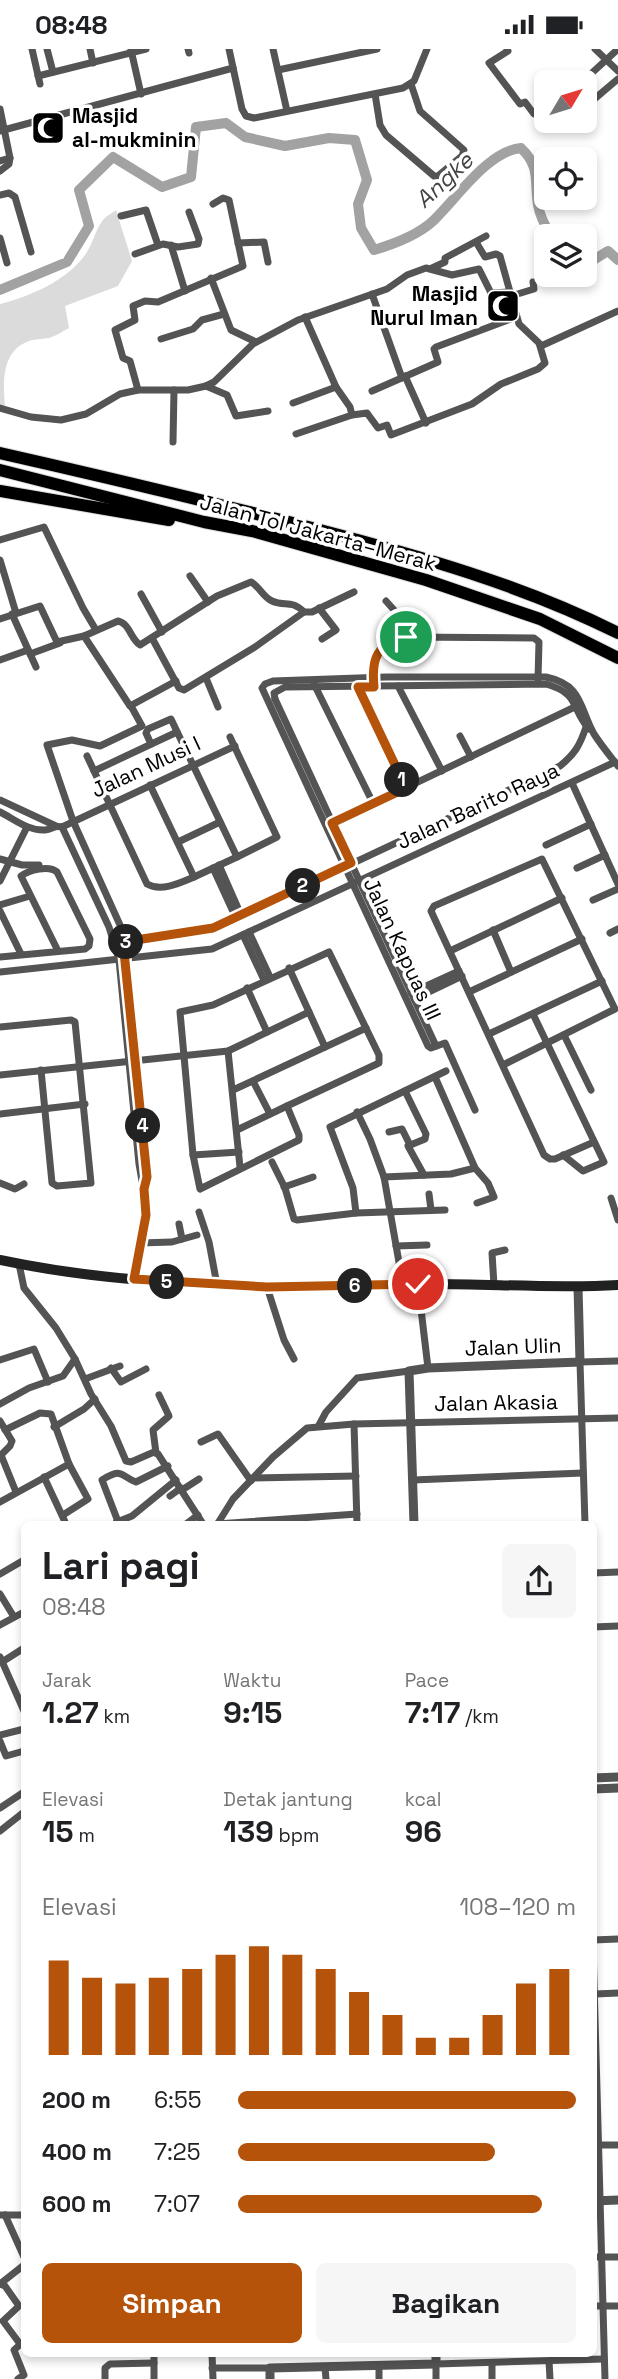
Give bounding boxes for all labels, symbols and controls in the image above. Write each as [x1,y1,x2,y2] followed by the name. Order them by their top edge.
[35,8,107,42] text: 08:48
[534,70,597,133] north arrow
[534,70,597,287] map controls
[72,102,196,153] place label: Masjid al-mukminin
[29,109,67,147] mosque icon: Masjid al-mukminin
[409,145,480,214] water label: Angke
[534,147,597,210] button: locate
[534,224,597,287] button: layers
[370,280,478,331] place label: Masjid Nurul Iman
[484,287,522,325] mosque icon: Masjid Nurul Iman
[197,488,439,577] street label: Jalan Tol Jakarta–Merak
[376,607,436,667] pin
[387,618,425,656] icon: arrive
[87,730,205,804] street label: Jalan Musi I
[392,756,563,855] street label: Jalan Barito Raya
[384,763,420,797] pin: 1
[397,767,406,792] text: 1
[286,869,320,903] pin: 2
[297,873,308,898] text: 2
[358,873,447,1025] street label: Jalan Kapuas III
[108,925,144,959] pin: 3
[120,929,131,954] text: 3
[125,1109,160,1143] pin: 4
[136,1113,149,1138] text: 4
[388,1254,448,1314] pin
[150,1265,184,1299] pin: 5
[399,1265,437,1303] icon: check
[161,1269,172,1294] text: 5
[338,1269,372,1303] pin: 6
[349,1273,360,1298] text: 6
[464,1331,562,1362] street label: Jalan Ulin
[434,1388,558,1417] street label: Jalan Akasia
[42,1542,200,1590] text: Lari pagi
[502,1544,576,1618] button: share
[42,1592,106,1622] text: 08:48
[42,1668,92,1693] text: Jarak
[223,1668,281,1693] text: Waktu
[405,1668,449,1693] text: Pace
[42,1693,99,1732] text: 1.27
[223,1693,282,1732] text: 9:15
[405,1693,460,1732] text: 7:17
[99,1704,130,1729] text: km
[460,1704,499,1729] text: /km
[42,1787,104,1812] text: Elevasi
[223,1787,353,1812] text: Detak jantung
[405,1787,441,1812] text: kcal
[42,1812,74,1851] text: 15
[223,1812,274,1851] text: 139
[405,1812,442,1851] text: 96
[74,1823,95,1848] text: m
[274,1823,319,1848] text: bpm
[42,1892,117,1922] text: Elevasi
[459,1892,576,1922] text: 108–120 m
[42,2085,111,2115] text: 200 m
[154,2085,201,2115] text: 6:55
[42,2137,112,2167] text: 400 m
[154,2137,200,2167] text: 7:25
[42,2189,112,2219] text: 600 m
[154,2189,200,2219] text: 7:07
[42,2263,302,2343] button: Simpan
[316,2263,576,2343] button: Bagikan

